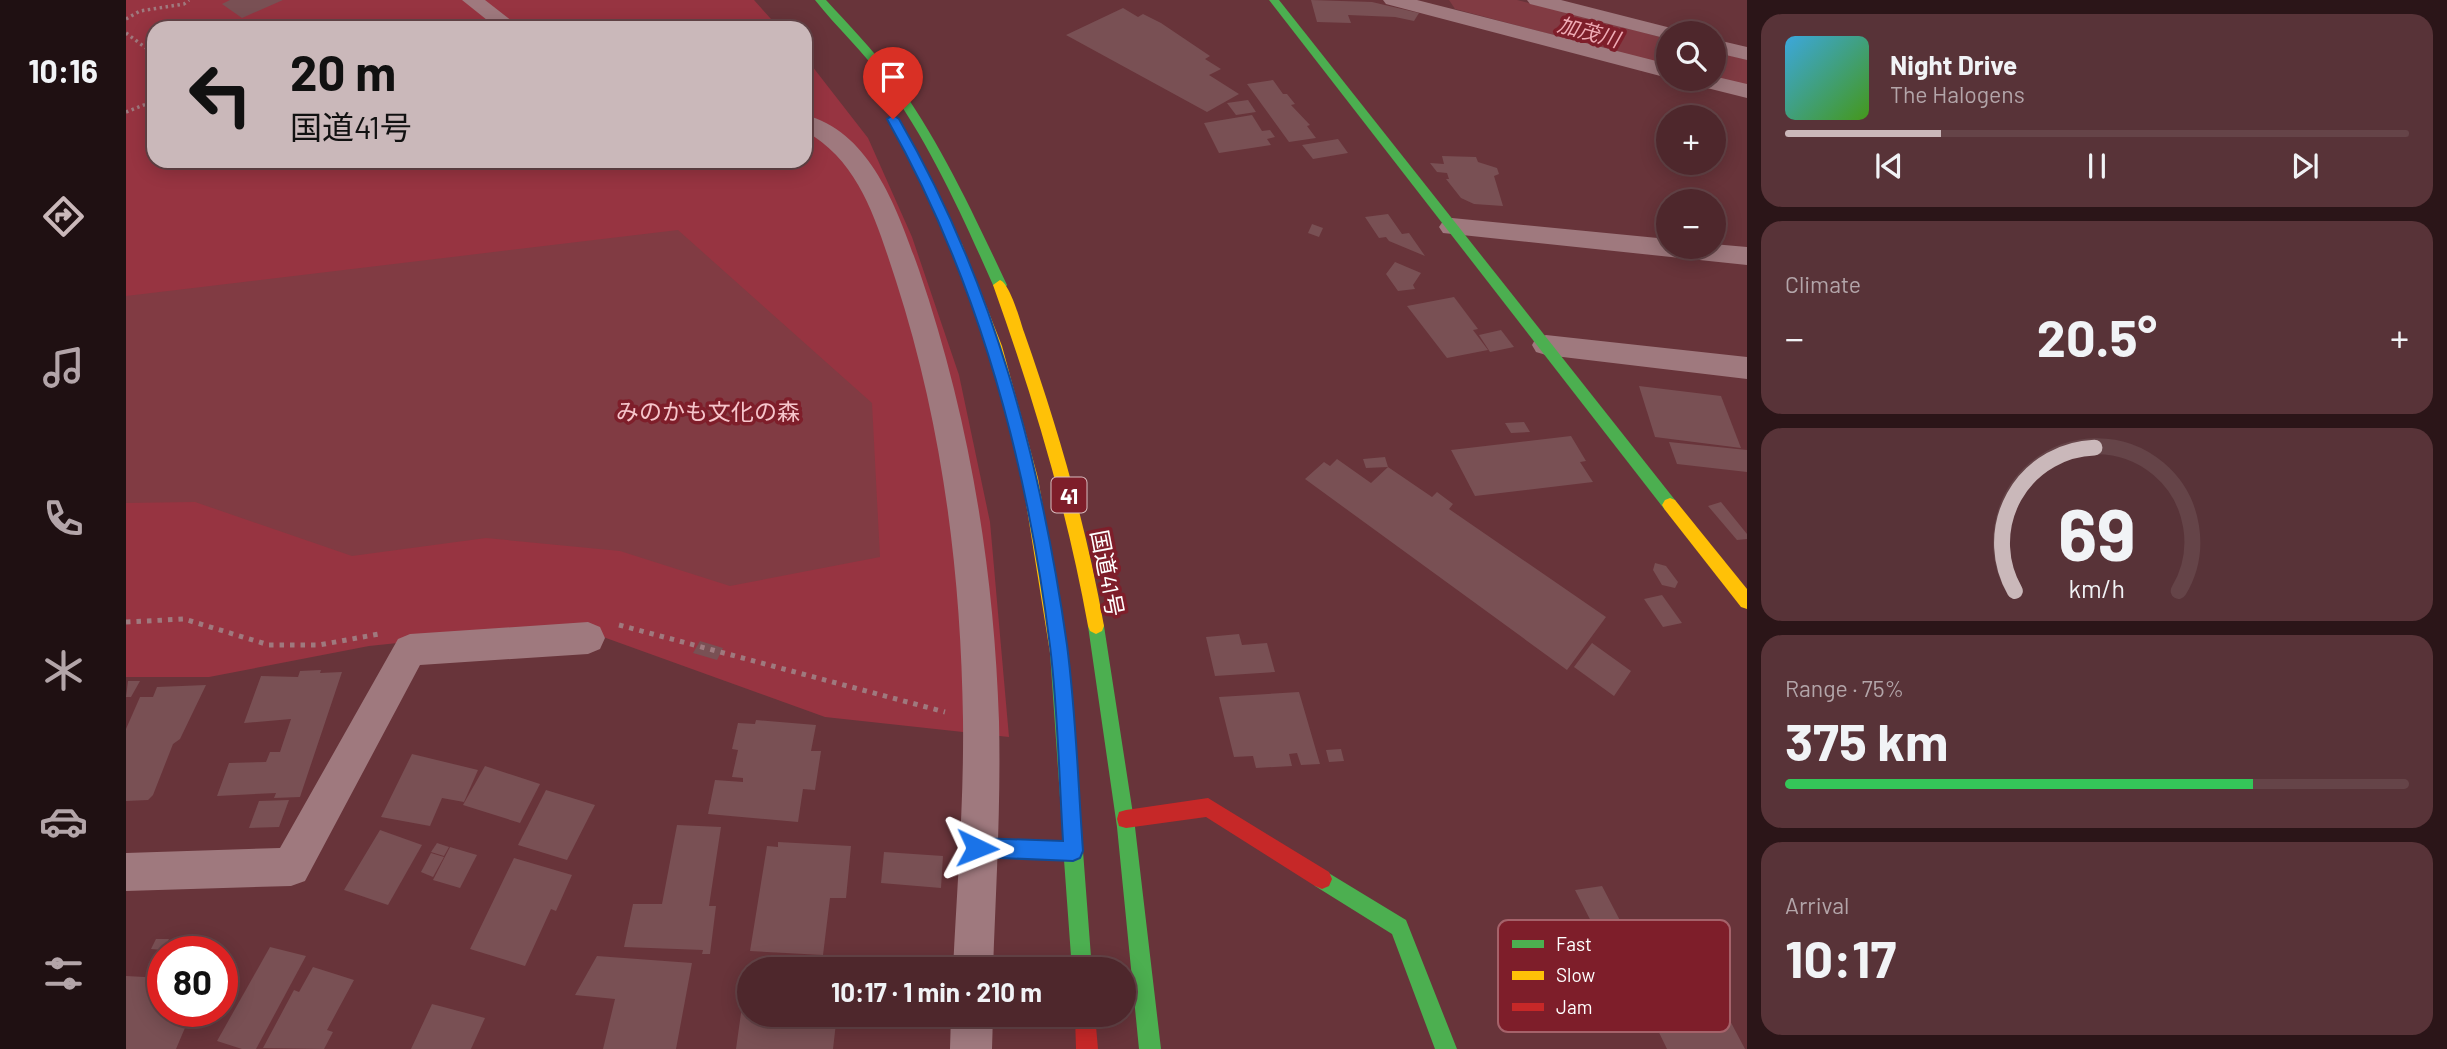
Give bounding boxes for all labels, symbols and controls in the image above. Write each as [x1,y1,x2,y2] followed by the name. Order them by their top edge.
[1555,11,1625,52] water label: 加茂川
[1656,21,1726,259] map controls
[1656,21,1726,91] button: search
[290,42,396,101] text: 20 m
[863,47,923,119] pin
[175,49,266,140] icon: left
[1890,49,2017,80] text: Night Drive
[28,51,98,89] text: 10:16
[874,58,912,96] icon: arrive
[1890,80,2025,108] text: The Halogens
[1656,105,1726,175] button: +
[290,107,412,145] text: 国道41号
[1870,147,1908,185] icon: previous
[2078,147,2116,185] icon: pause
[2286,147,2324,185] icon: next
[1656,189,1726,259] button: −
[39,192,88,241] icon: directions
[1785,270,1861,298] text: Climate
[2037,305,2157,367] text: 20.5°
[1785,314,1804,360] text: −
[2390,314,2409,360] text: +
[39,343,88,392] icon: music
[616,397,800,425] park label: みのかも文化の森
[1052,477,1086,512] road number: 41
[2058,488,2136,576] text: 69
[39,494,88,543] icon: phone
[1086,527,1130,619] street label: 国道41号
[2069,572,2125,602] text: km/h
[39,646,88,695] icon: climate
[1785,674,1904,702] text: Range · 75%
[1785,709,1948,771] text: 375 km
[39,797,88,846] icon: car
[940,811,1014,885] position arrow
[1785,891,1849,919] text: Arrival
[1498,920,1730,1032] legend
[1785,926,1896,988] text: 10:17
[1556,932,1592,955] text: Fast
[147,936,238,1027] speed limit sign: 80
[39,949,88,998] icon: filters
[1556,963,1595,986] text: Slow
[831,976,1042,1007] text: 10:17 · 1 min · 210 m
[1556,995,1592,1018] text: Jam

